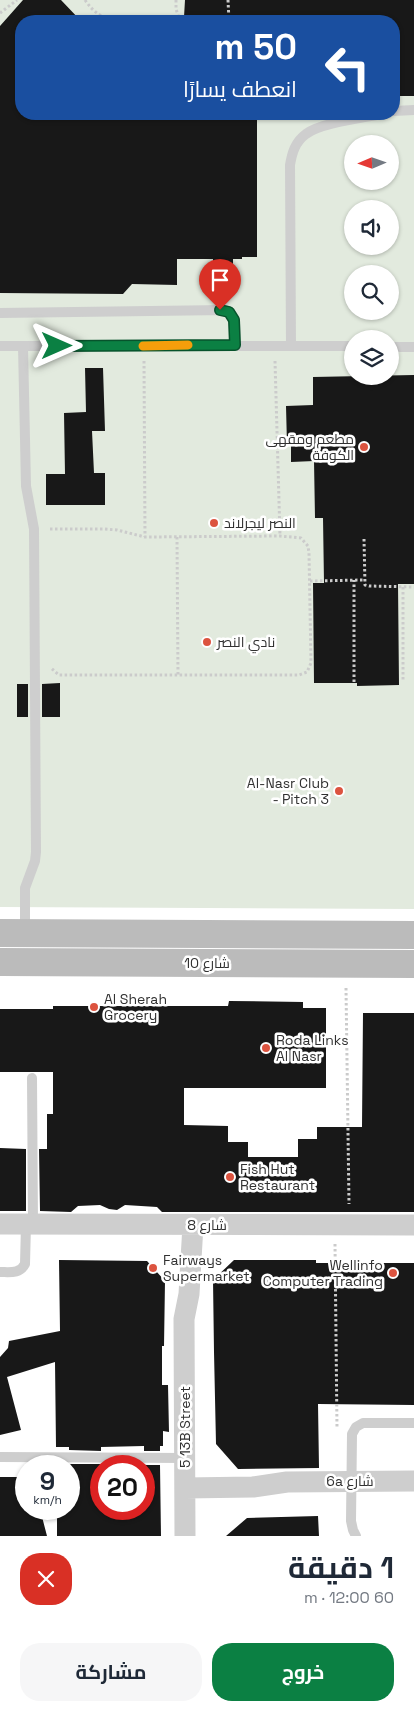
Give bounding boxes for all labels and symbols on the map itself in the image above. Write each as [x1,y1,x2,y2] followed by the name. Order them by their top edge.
[344,135,399,190] north arrow
[199,259,241,310] pin
[30,319,82,371] position arrow
[266,430,354,464] place label: مطعم ومقهى الكوفة
[358,441,370,453] marker: مطعم ومقهى الكوفة
[224,514,296,532] place label: النصر ليجرلاند
[208,517,220,529] marker: النصر ليجرلاند
[216,633,275,654] place label: نادي النصر
[201,636,213,648] marker: نادي النصر
[247,774,329,808] place label: Al-Nasr Club - Pitch 3
[333,785,345,797] marker: Al-Nasr Club - Pitch 3
[184,954,230,972] street label: شارع 10
[104,990,167,1024] place label: Al Sherah Grocery
[88,1001,100,1013] marker: Al Sherah Grocery
[276,1031,349,1065] place label: Roda Links Al Nasr
[260,1042,272,1054] marker: Roda Links Al Nasr
[240,1160,315,1194] place label: Fish Hut Restaurant
[224,1171,236,1183] marker: Fish Hut Restaurant
[187,1216,227,1234] street label: شارع 8
[163,1251,250,1285] place label: Fairways Supermarket
[263,1256,383,1290] place label: Wellinfo Computer Trading
[147,1262,159,1274] marker: Fairways Supermarket
[387,1267,399,1279] marker: Wellinfo Computer Trading
[176,1386,194,1468] street label: 5 13B Street
[90,1455,155,1520] speed limit sign: 20
[326,1472,374,1490] street label: 6a شارع

